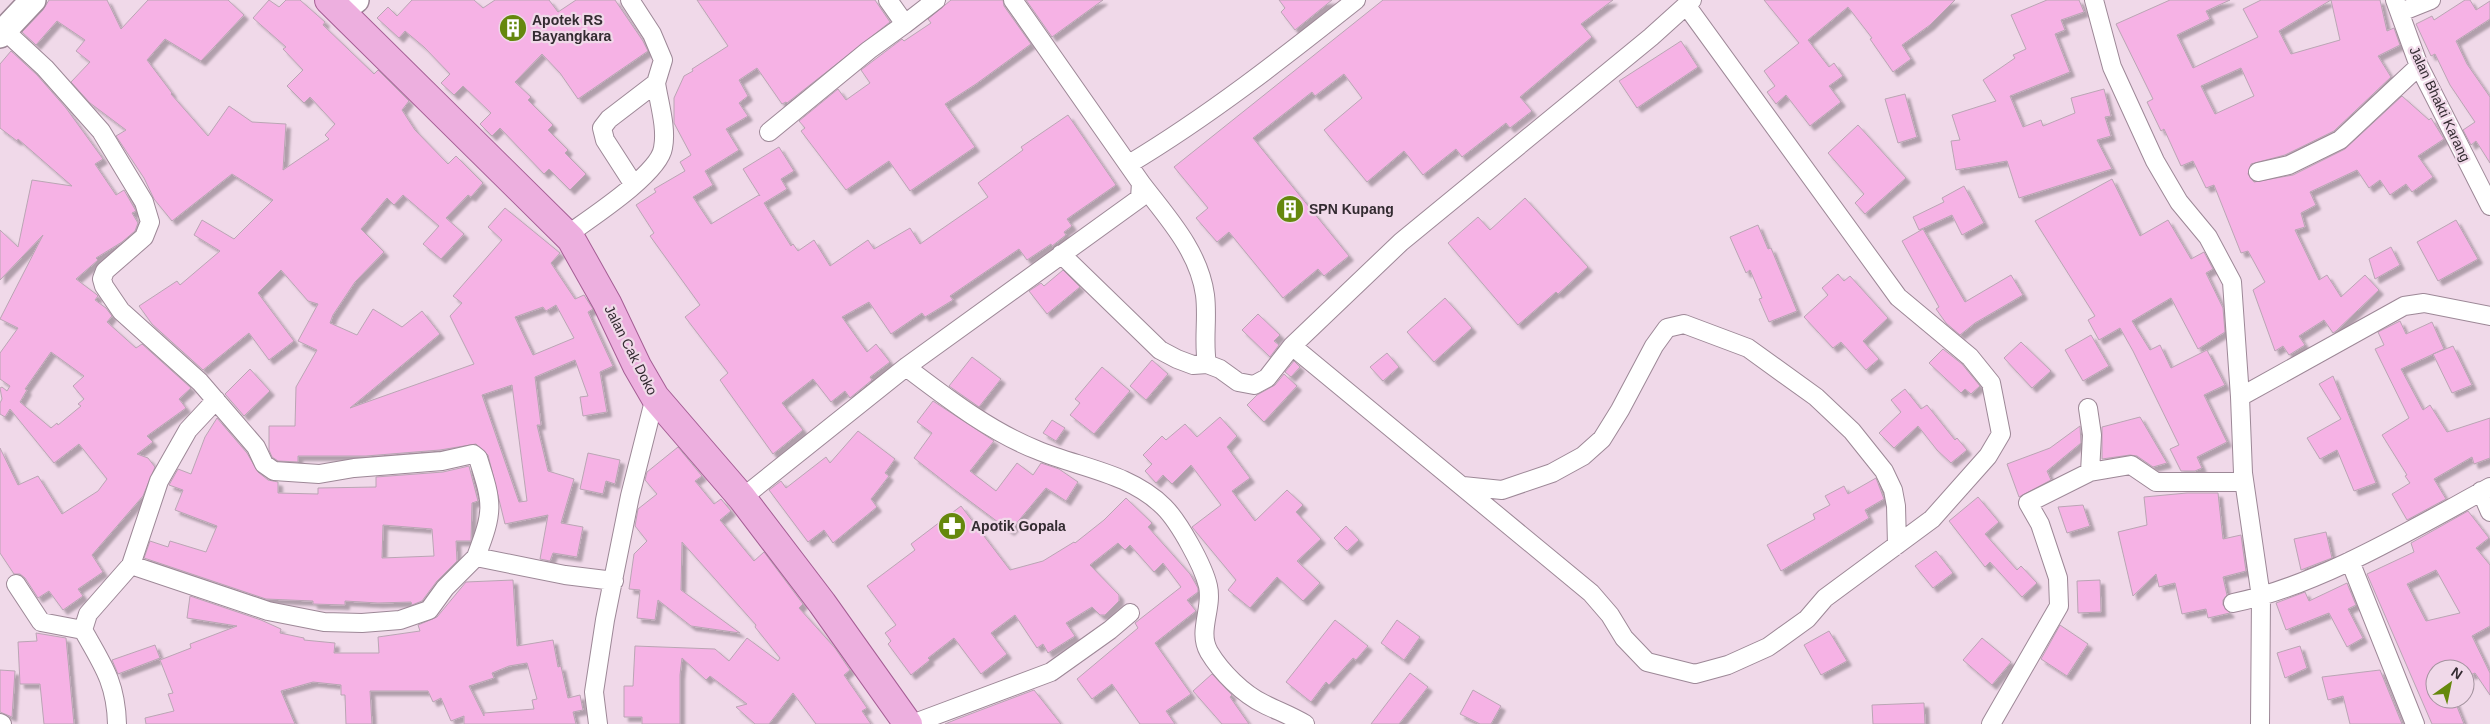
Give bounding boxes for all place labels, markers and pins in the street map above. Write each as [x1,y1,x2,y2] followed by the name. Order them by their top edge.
[532,12,612,44] place label: Apotek RS Bayangkara
[498,13,528,43] building icon: Apotek RS Bayangkara
[1275,194,1305,224] building icon: SPN Kupang
[1309,201,1394,217] place label: SPN Kupang
[937,511,967,541] pharmacy icon: Apotik Gopala
[971,518,1066,534] place label: Apotik Gopala

